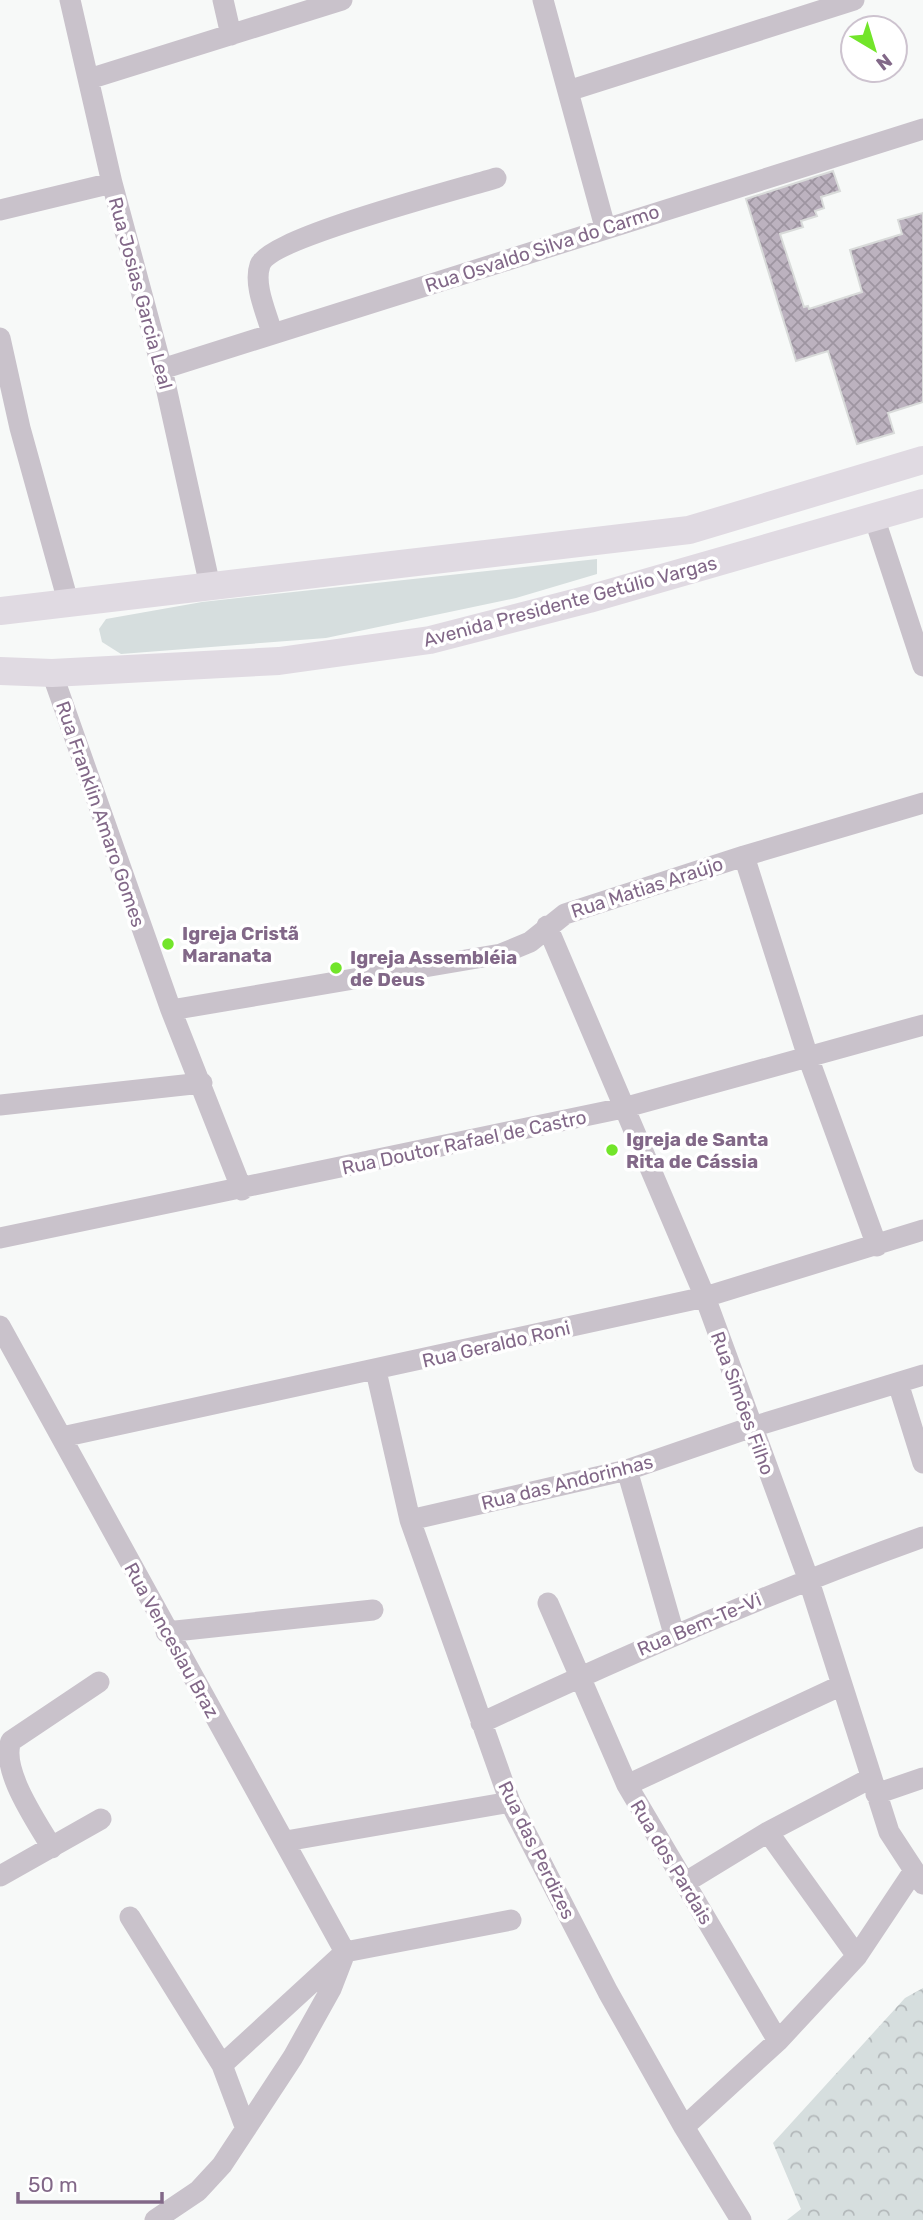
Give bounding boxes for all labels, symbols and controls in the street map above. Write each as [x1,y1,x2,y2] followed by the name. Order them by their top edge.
[839,14,909,84] north arrow
[872,49,897,75] text: N
[104,195,177,392] street label: Rua Josias Garcia Leal
[422,200,662,297] street label: Rua Osvaldo Silva do Carmo
[421,551,719,652] street label: Avenida Presidente Getúlio Vargas
[51,698,150,930] street label: Rua Franklin Amaro Gomes
[568,852,726,923] street label: Rua Matias Araújo
[182,922,299,967] place label: Igreja Cristã Maranata
[160,936,176,952] marker: Igreja Cristã Maranata
[350,946,517,991] place label: Igreja Assembléia de Deus
[328,960,344,976] marker: Igreja Assembléia de Deus
[340,1105,588,1180] street label: Rua Doutor Rafael de Castro
[626,1128,768,1173] place label: Igreja de Santa Rita de Cássia
[604,1142,620,1158] marker: Igreja de Santa Rita de Cássia
[420,1316,572,1373] street label: Rua Geraldo Roni
[706,1328,779,1478] street label: Rua Simões Filho
[479,1450,655,1515] street label: Rua das Andorinhas
[119,1559,224,1722] street label: Rua Venceslau Braz
[634,1588,765,1661] street label: Rua Bem-Te-Vi
[493,1777,580,1923] street label: Rua das Perdizes
[625,1796,718,1929] street label: Rua dos Pardais
[18,2160,161,2204] scale bar
[28,2172,78,2197] text: 50 m

